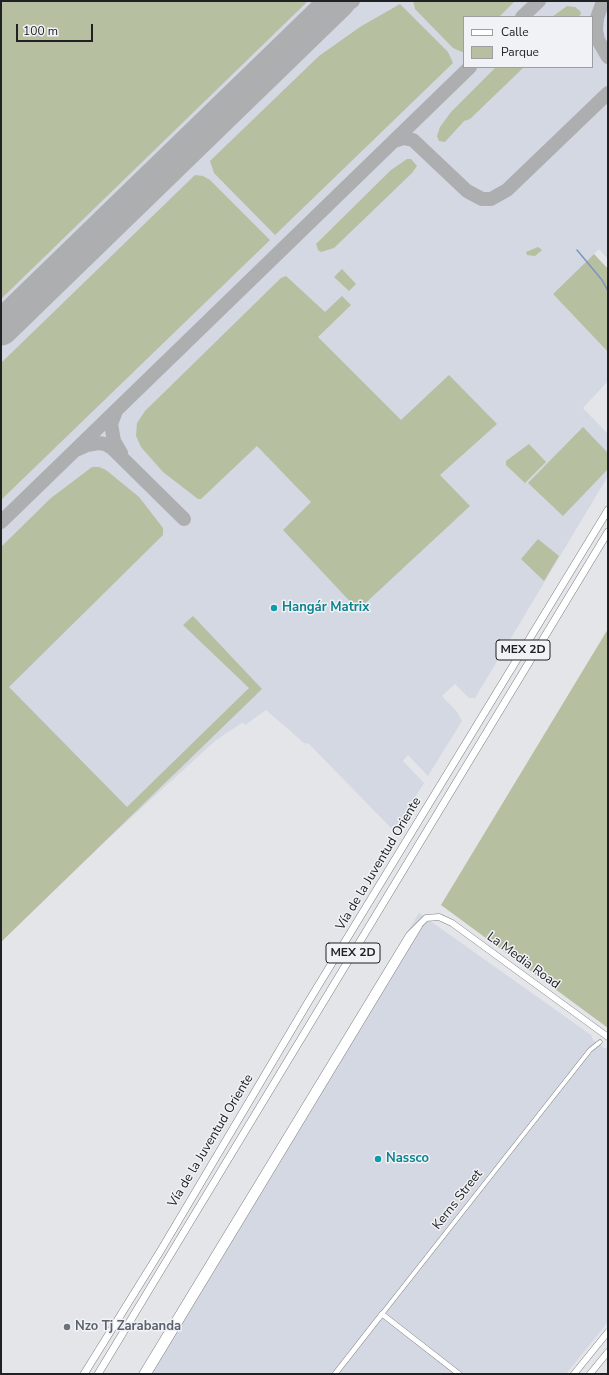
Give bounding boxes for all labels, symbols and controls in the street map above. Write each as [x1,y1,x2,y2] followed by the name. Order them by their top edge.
[18,16,95,42] scale bar
[463,16,593,68] legend
[23,23,58,39] text: 100 m
[501,24,529,40] text: Calle
[501,44,539,60] text: Parque
[282,600,369,616] place label: Hangár Matrix
[269,603,279,613] marker: Hangár Matrix
[496,640,550,660] road number: MEX 2D
[333,795,425,933] street label: Vía de la Juventud Oriente
[483,929,563,993] street label: La Media Road
[326,943,380,963] road number: MEX 2D
[165,1072,257,1210] street label: Vía de la Juventud Oriente
[386,1151,429,1167] place label: Nassco
[373,1154,383,1164] marker: Nassco
[430,1167,486,1233] street label: Kerns Street
[75,1319,181,1335] place label: Nzo Tj Zarabanda
[62,1322,72,1332] marker: Nzo Tj Zarabanda

